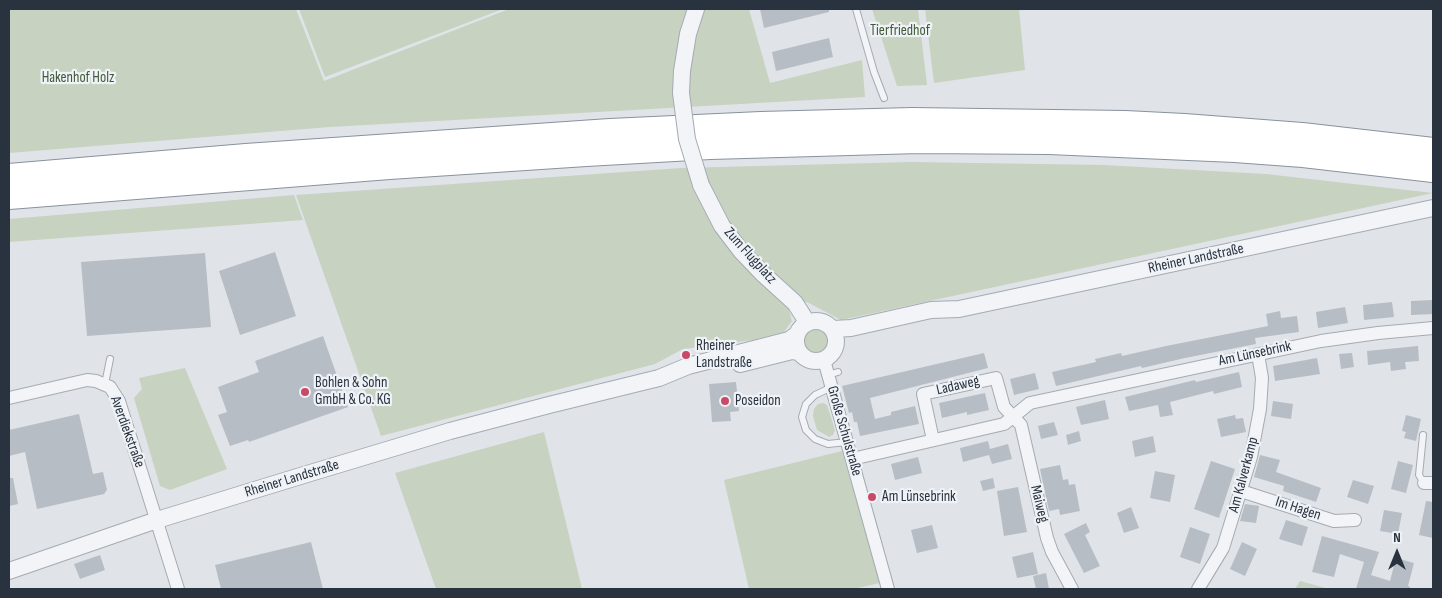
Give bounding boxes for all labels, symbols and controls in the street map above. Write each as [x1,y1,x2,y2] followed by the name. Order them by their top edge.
[870,22,930,40] park label: Tierfriedhof
[42,69,114,87] park label: Hakenhof Holz
[720,224,780,288] street label: Zum Flugplatz
[1146,240,1246,278] street label: Rheiner Landstraße
[696,337,752,372] place label: Rheiner Landstraße
[1217,338,1293,370] street label: Am Lünsebrink
[680,349,692,361] marker: Rheiner Landstraße
[935,372,981,400] street label: Ladaweg
[315,374,391,409] place label: Bohlen & Sohn GmbH & Co. KG
[823,384,865,478] street label: Große Schulstraße
[299,386,311,398] marker: Bohlen & Sohn GmbH & Co. KG
[735,392,781,410] place label: Poseidon
[106,394,148,470] street label: Averdiekstraße
[719,395,731,407] marker: Poseidon
[1225,435,1263,515] street label: Am Kalverkamp
[243,456,341,502] street label: Rheiner Landstraße
[1026,484,1052,524] street label: Maiweg
[882,488,956,506] place label: Am Lünsebrink
[866,491,878,503] marker: Am Lünsebrink
[1273,493,1323,525] street label: Im Hagen
[1372,528,1422,578] north arrow
[1393,529,1401,546] text: N

